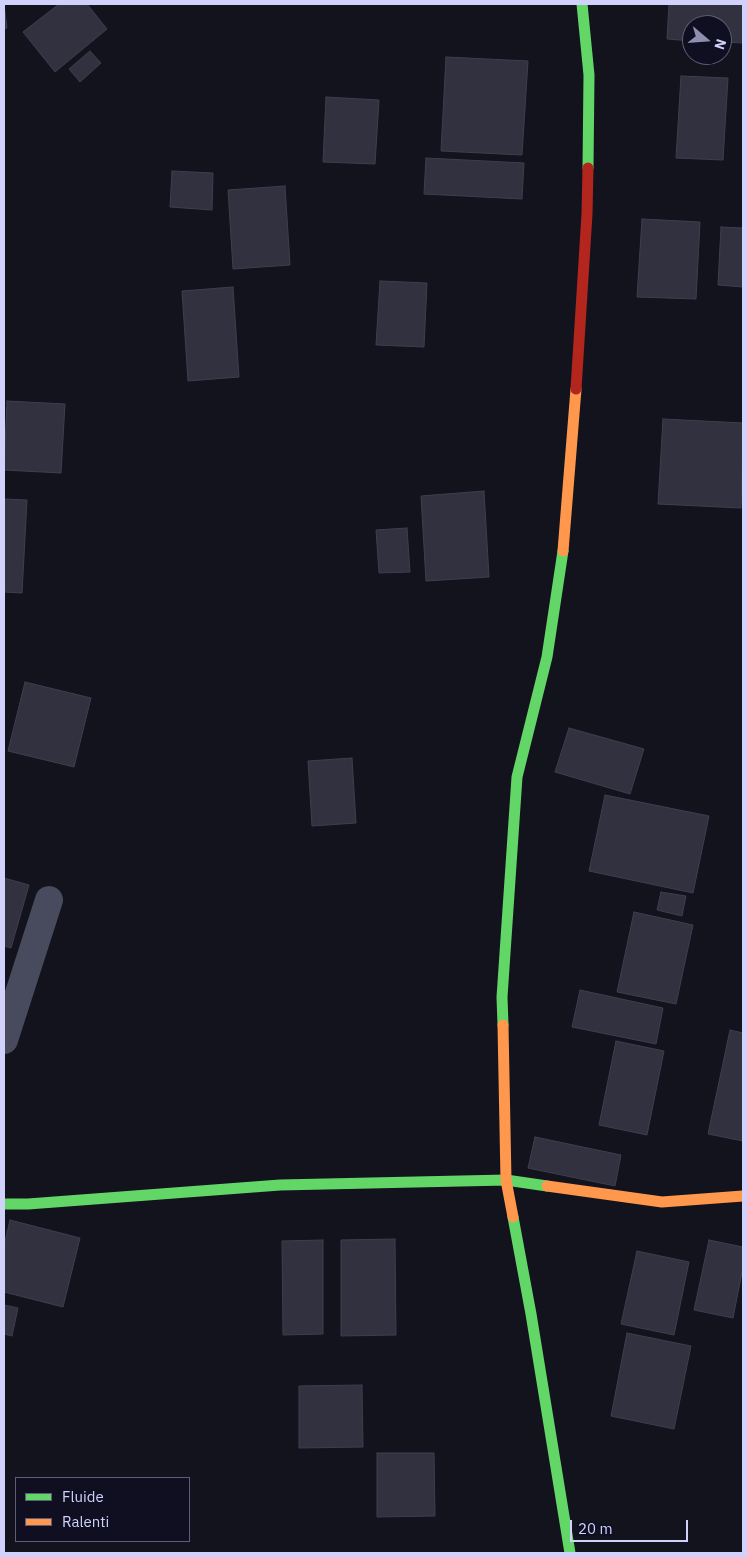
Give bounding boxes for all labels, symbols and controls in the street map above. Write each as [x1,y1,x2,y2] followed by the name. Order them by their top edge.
[682,15,732,65] north arrow
[710,37,730,52] text: N
[15,1477,190,1542] legend
[62,1487,104,1506] text: Fluide
[572,1510,690,1542] scale bar
[62,1512,109,1531] text: Ralenti
[578,1519,613,1538] text: 20 m

